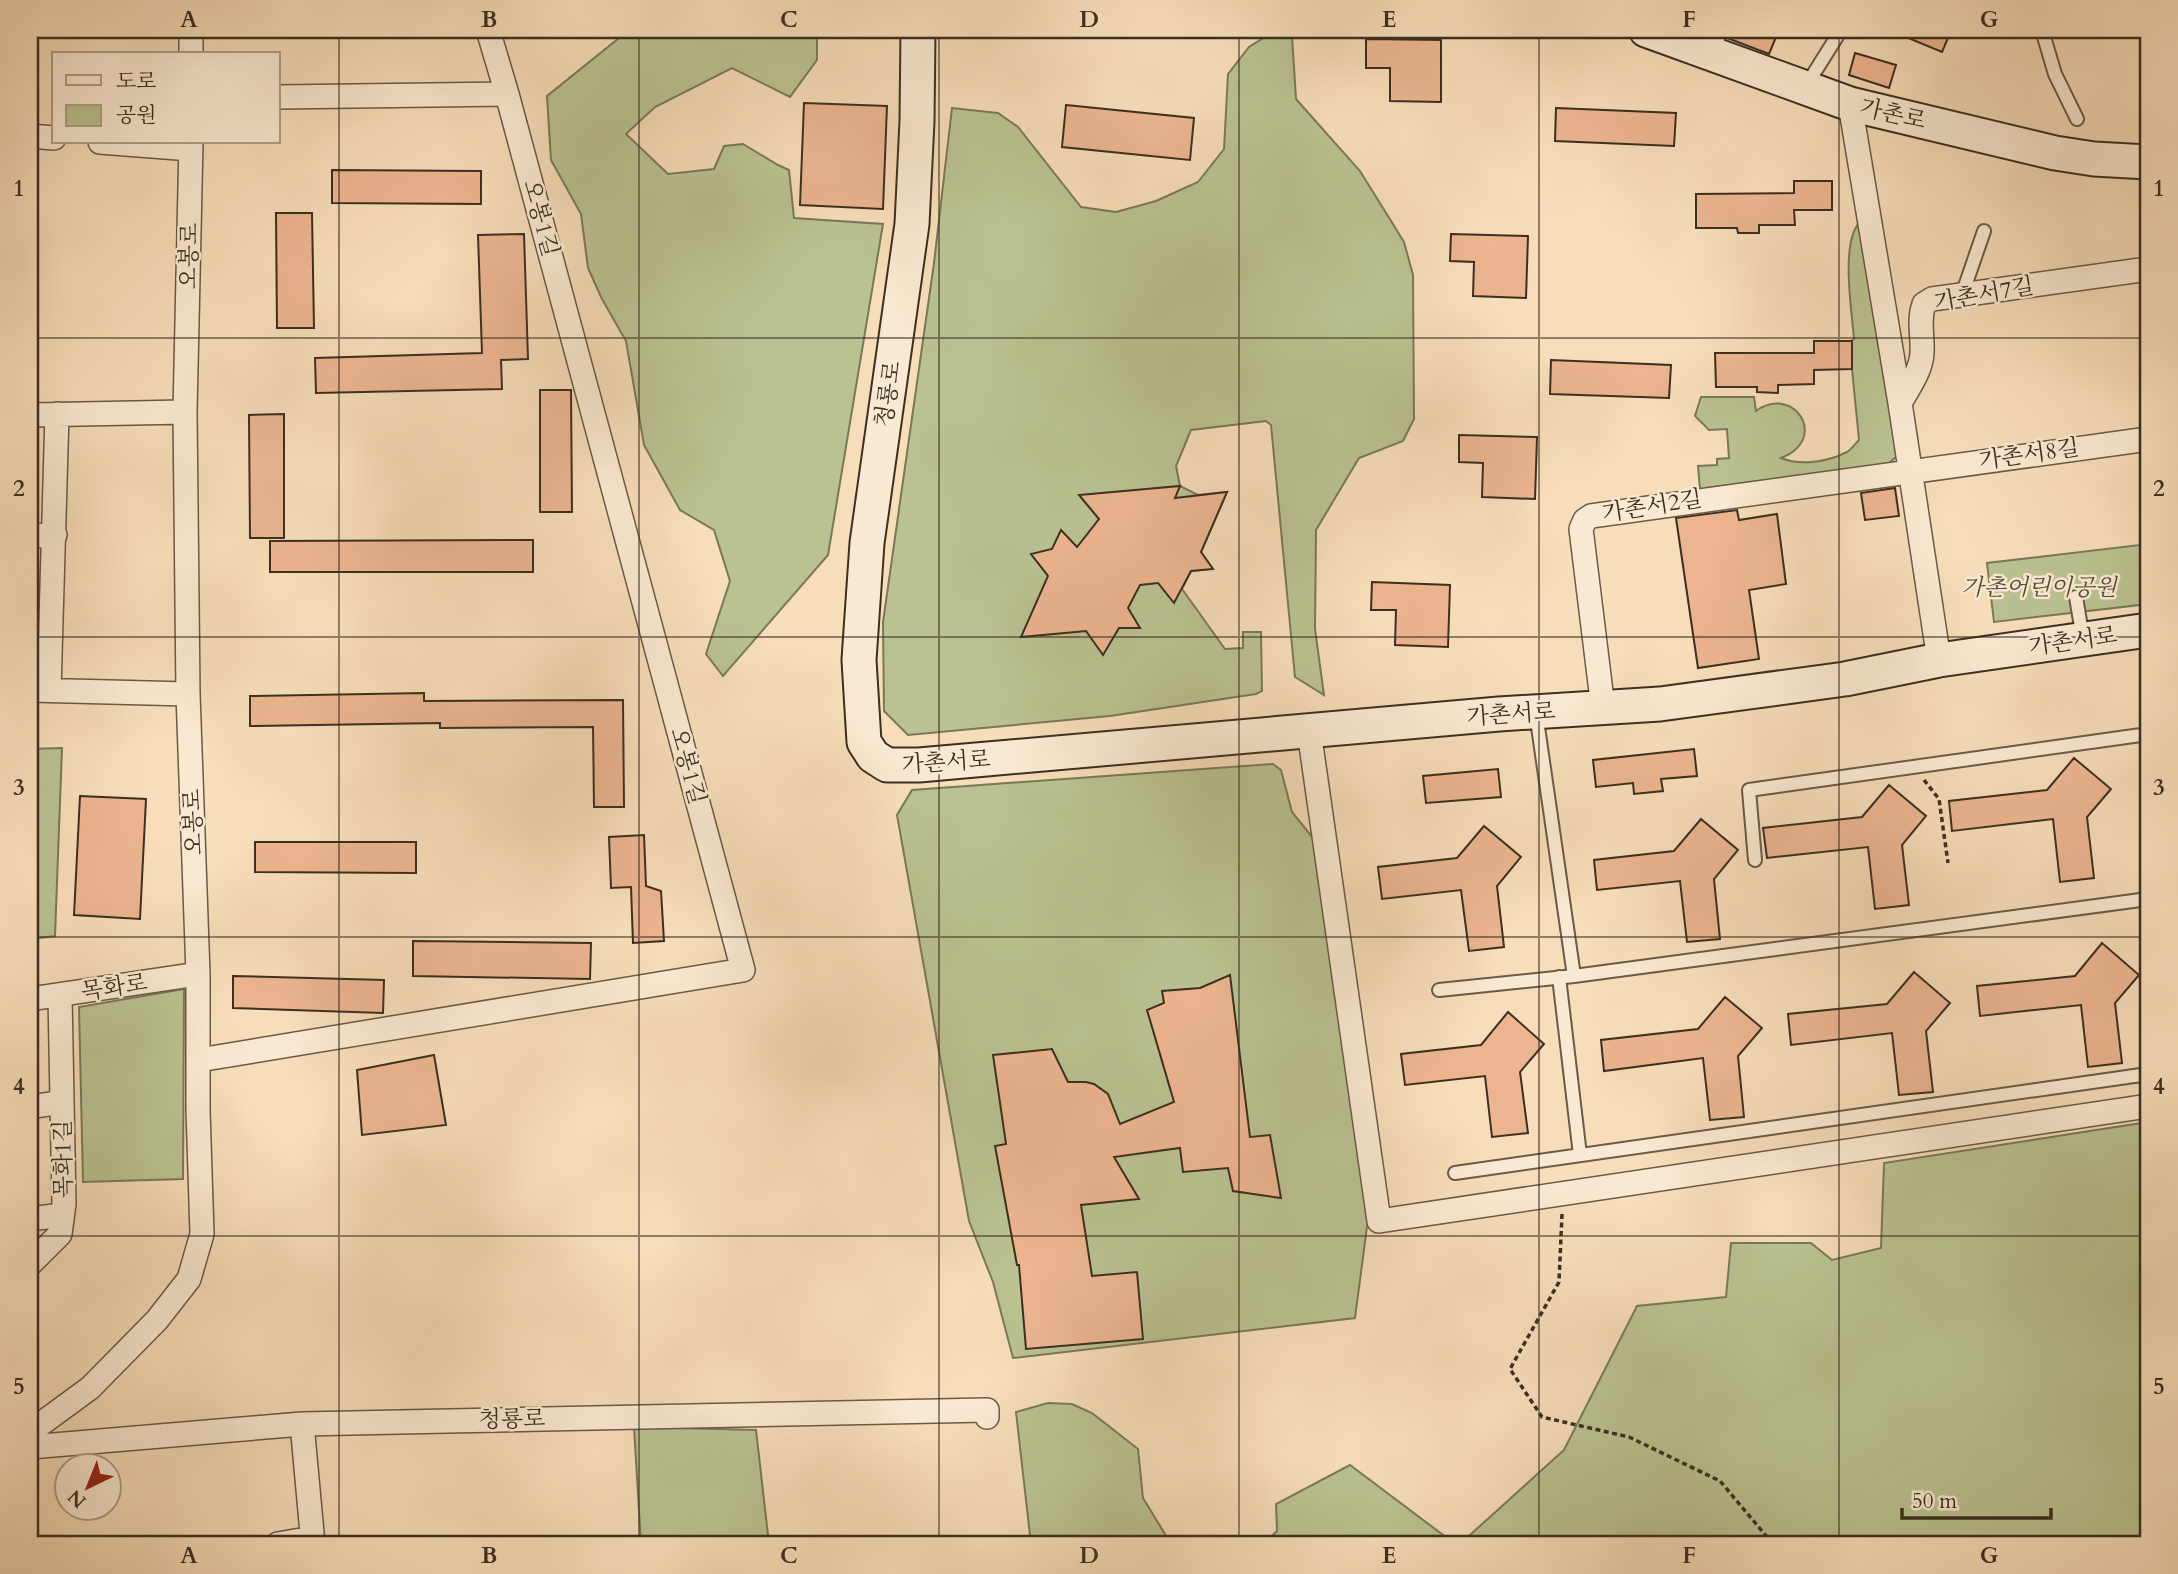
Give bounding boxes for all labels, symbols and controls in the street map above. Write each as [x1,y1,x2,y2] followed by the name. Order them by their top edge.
[180,4,198,35] text: A
[481,4,497,35] text: B
[780,4,798,35] text: C
[1079,4,1099,35] text: D
[1382,4,1396,35] text: E
[1682,4,1696,35] text: F
[1980,4,1999,35] text: G
[52,52,280,144] legend
[116,67,157,96] text: 도로
[1857,91,1929,137] street label: 가촌로
[116,101,157,130] text: 공원
[13,173,25,204] text: 1
[2153,173,2165,204] text: 1
[516,176,566,260] street label: 오봉1길
[173,222,205,290] street label: 오봉로
[1932,270,2036,318] street label: 가촌서7길
[868,359,908,429] street label: 청룡로
[1977,432,2081,476] street label: 가촌서8길
[13,473,25,504] text: 2
[2153,473,2165,504] text: 2
[1600,483,1704,529] street label: 가촌서2길
[1961,572,2119,603] park label: 가촌어린이공원
[2027,619,2119,663] street label: 가촌서로
[1466,695,1556,733] street label: 가촌서로
[663,724,713,808] street label: 오봉1길
[901,743,991,781] street label: 가촌서로
[13,772,25,803] text: 3
[2153,772,2165,803] text: 3
[176,788,210,856] street label: 오봉로
[79,966,149,1008] street label: 목화로
[13,1071,25,1102] text: 4
[2153,1071,2165,1102] text: 4
[47,1120,79,1198] street label: 목화1길
[13,1371,25,1402] text: 5
[2153,1371,2165,1402] text: 5
[478,1403,546,1435] street label: 청룡로
[52,1452,122,1522] north arrow
[1902,1476,2050,1520] scale bar
[62,1483,92,1514] text: N
[1912,1487,1957,1516] text: 50 m
[180,1540,198,1571] text: A
[481,1540,497,1571] text: B
[780,1540,798,1571] text: C
[1079,1540,1099,1571] text: D
[1382,1540,1396,1571] text: E
[1682,1540,1696,1571] text: F
[1980,1540,1999,1571] text: G

